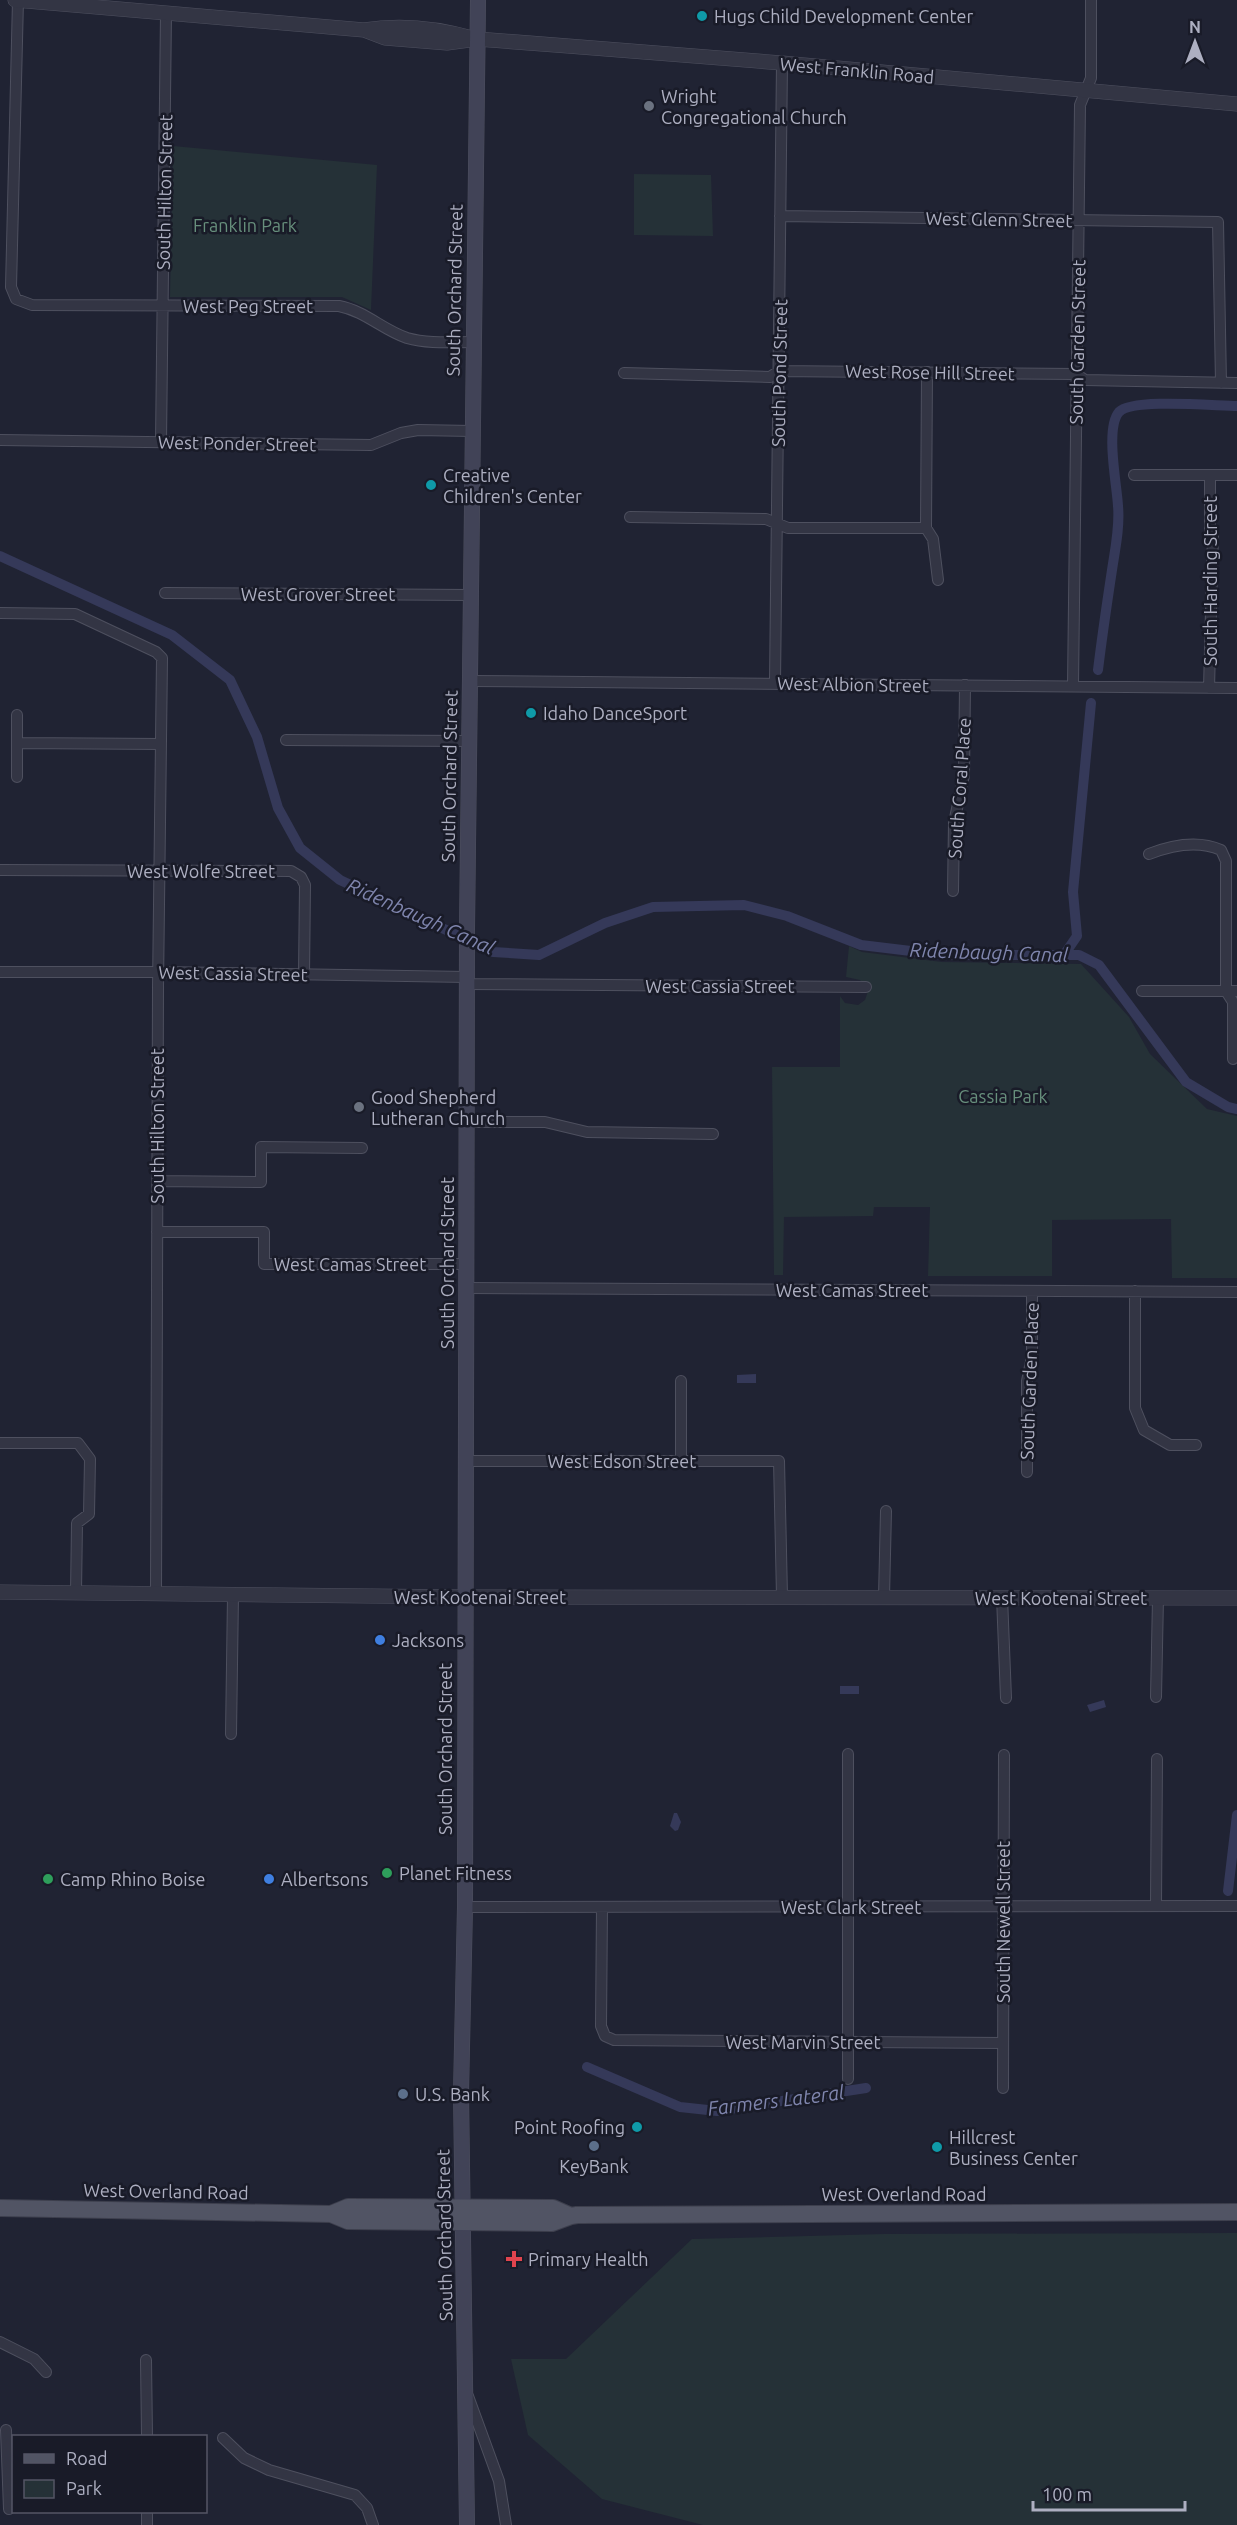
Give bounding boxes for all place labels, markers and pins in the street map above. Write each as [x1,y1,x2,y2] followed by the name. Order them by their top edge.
[714,6,973,26] place label: Hugs Child Development Center
[695,9,709,23] marker: Hugs Child Development Center
[661,86,847,127] place label: Wright Congregational Church
[642,99,656,113] marker: Wright Congregational Church
[443,465,582,506] place label: Creative Children's Center
[424,478,438,492] marker: Creative Children's Center
[543,703,687,723] place label: Idaho DanceSport
[524,706,538,720] marker: Idaho DanceSport
[371,1087,505,1128] place label: Good Shepherd Lutheran Church
[352,1100,366,1114] marker: Good Shepherd Lutheran Church
[392,1630,464,1650] place label: Jacksons
[373,1633,387,1647] marker: Jacksons
[399,1863,512,1883] place label: Planet Fitness
[380,1866,394,1880] marker: Planet Fitness
[60,1869,205,1889] place label: Camp Rhino Boise
[281,1869,368,1889] place label: Albertsons
[41,1872,55,1886] marker: Camp Rhino Boise
[262,1872,276,1886] marker: Albertsons
[415,2084,490,2104] place label: U.S. Bank
[396,2087,410,2101] marker: U.S. Bank
[514,2117,625,2137] place label: Point Roofing
[630,2120,644,2134] marker: Point Roofing
[949,2127,1078,2168] place label: Hillcrest Business Center
[587,2139,601,2153] marker: KeyBank
[930,2140,944,2154] marker: Hillcrest Business Center
[559,2156,629,2176] place label: KeyBank
[528,2249,649,2269] place label: Primary Health
[505,2250,523,2268] marker: Primary Health

